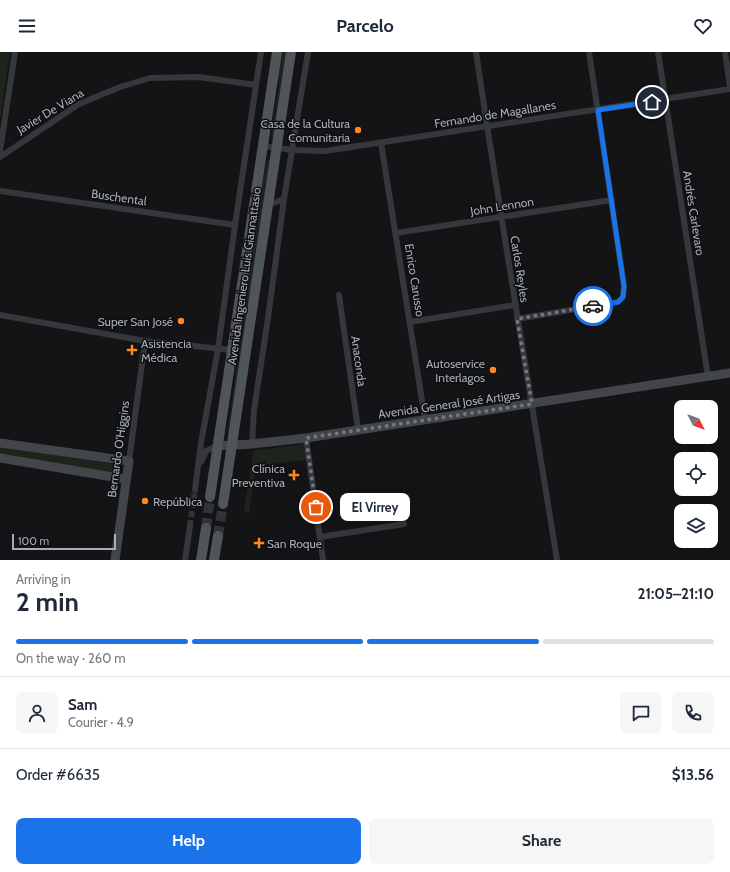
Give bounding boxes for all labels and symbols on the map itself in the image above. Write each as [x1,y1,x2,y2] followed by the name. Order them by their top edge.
[13,85,87,137] street label: Javier De Viana
[635,85,669,119] pin
[433,97,557,131] street label: Fernando de Magallanes
[261,116,350,145] place label: Casa de la Cultura Comunitaria
[353,125,363,135] marker: Casa de la Cultura Comunitaria
[680,169,708,257] street label: Andrés Carlevaro
[90,186,148,208] street label: Buschental
[224,186,264,366] street label: Avenida Ingeniero Luis Giannattasio
[468,194,535,219] street label: John Lennon
[507,235,533,303] street label: Carlos Reyles
[402,242,428,318] street label: Enrico Carusso
[573,286,613,326] courier
[98,314,173,329] place label: Super San José
[176,316,186,326] marker: Super San José
[348,335,370,388] street label: Anaconda
[141,336,192,365] place label: Asistencia Médica
[126,344,138,356] marker: Asistencia Médica
[426,356,485,385] place label: Autoservice Interlagos
[488,365,498,375] marker: Autoservice Interlagos
[377,387,521,421] street label: Avenida General José Artigas
[104,400,132,498] street label: Bernardo O'Higgins
[674,400,718,444] north arrow
[232,461,285,490] place label: Clínica Preventiva
[288,469,300,481] marker: Clínica Preventiva
[299,490,333,524] pin
[340,493,410,521] callout: El Virrey
[153,494,203,509] place label: República
[140,496,150,506] marker: República
[12,532,116,551] scale bar
[267,536,322,551] place label: San Roque
[254,538,264,548] marker: San Roque

